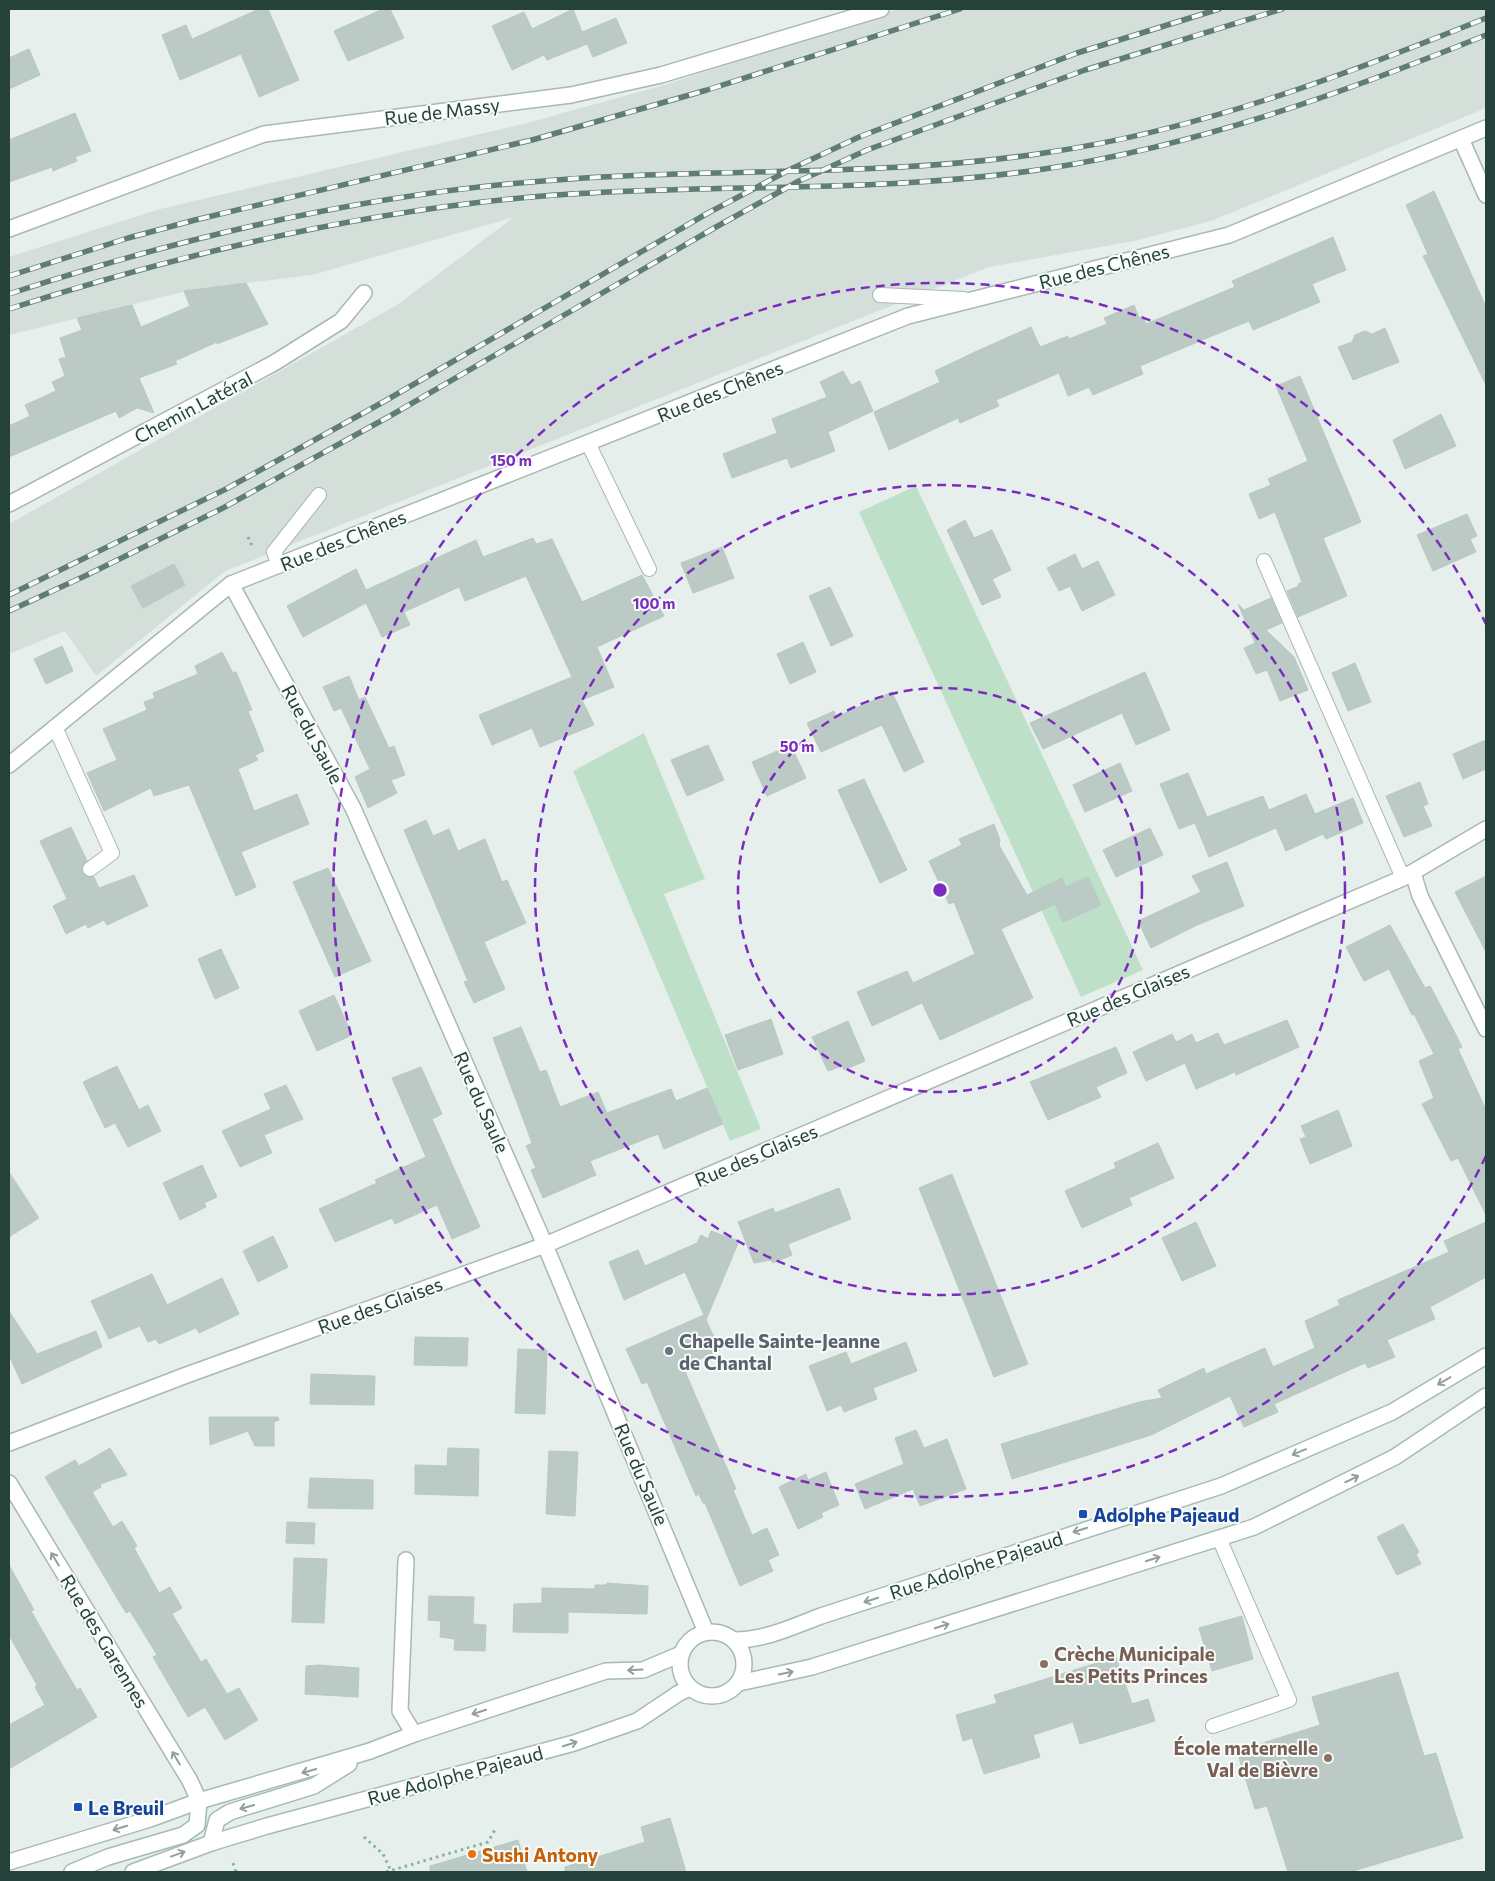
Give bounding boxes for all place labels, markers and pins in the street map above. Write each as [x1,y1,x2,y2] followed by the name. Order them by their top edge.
[931,881,949,899] centre of rings
[679,1329,880,1374] place label: Chapelle Sainte-Jeanne de Chantal
[663,1345,675,1357] marker: Chapelle Sainte-Jeanne de Chantal
[1093,1503,1239,1526] place label: Adolphe Pajeaud
[1077,1508,1089,1520] marker: Adolphe Pajeaud
[1054,1642,1215,1687] place label: Crèche Municipale Les Petits Princes
[1038,1658,1050,1670] marker: Crèche Municipale Les Petits Princes
[1174,1736,1318,1781] place label: École maternelle Val de Bièvre
[1322,1752,1334,1764] marker: École maternelle Val de Bièvre
[88,1796,164,1819] place label: Le Breuil
[72,1801,84,1813] marker: Le Breuil
[482,1843,599,1866] place label: Sushi Antony
[466,1848,478,1860] marker: Sushi Antony

